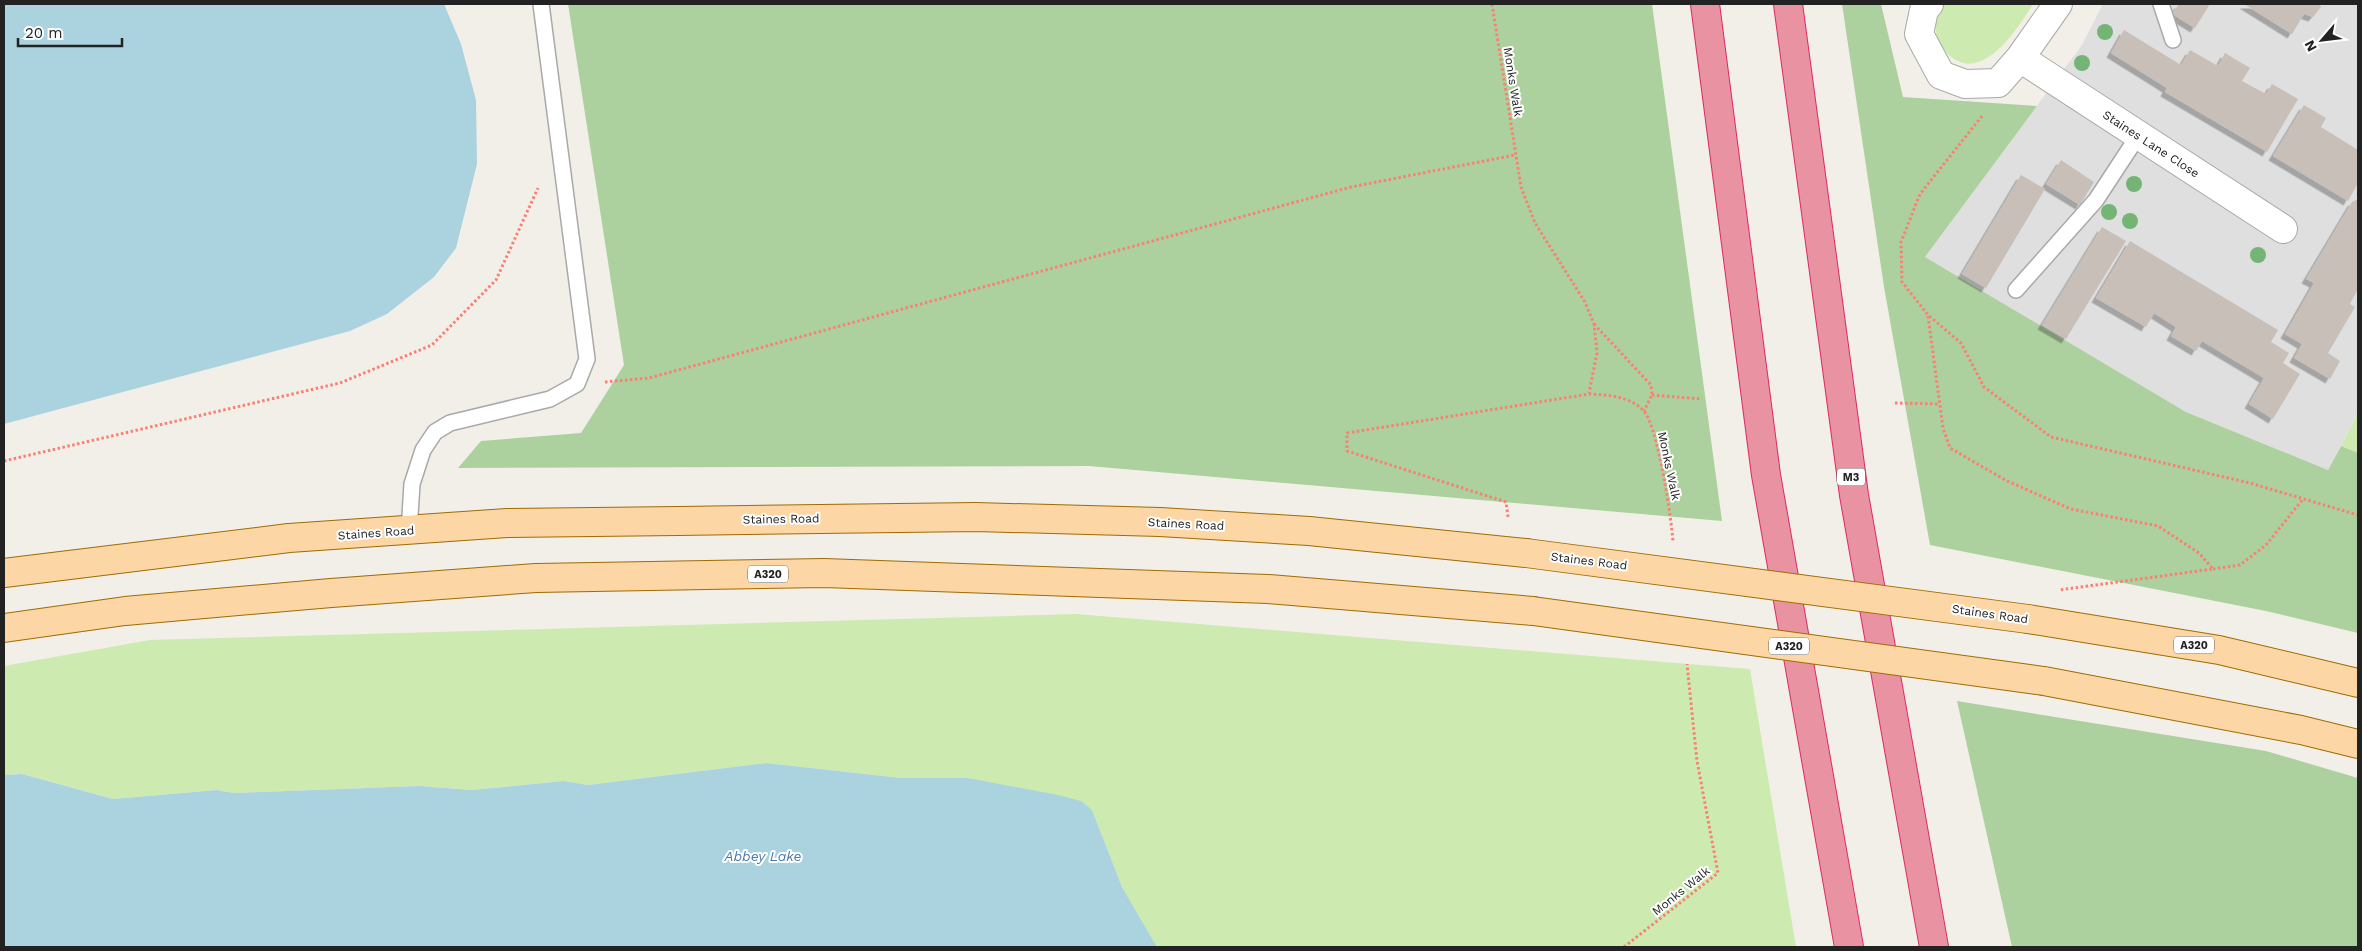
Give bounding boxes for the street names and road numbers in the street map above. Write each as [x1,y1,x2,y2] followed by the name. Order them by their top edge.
[1501,46,1525,118] street label: Monks Walk
[2100,108,2202,180] street label: Staines Lane Close
[1655,430,1683,502] street label: Monks Walk
[1837,468,1865,486] road number: M3
[743,511,819,527] street label: Staines Road
[1147,515,1225,533] street label: Staines Road
[337,523,415,543] street label: Staines Road
[1550,549,1628,573] street label: Staines Road
[748,566,788,582] road number: A320
[1951,602,2029,626] street label: Staines Road
[2174,636,2214,654] road number: A320
[1769,637,1809,654] road number: A320
[1649,863,1713,918] street label: Monks Walk

